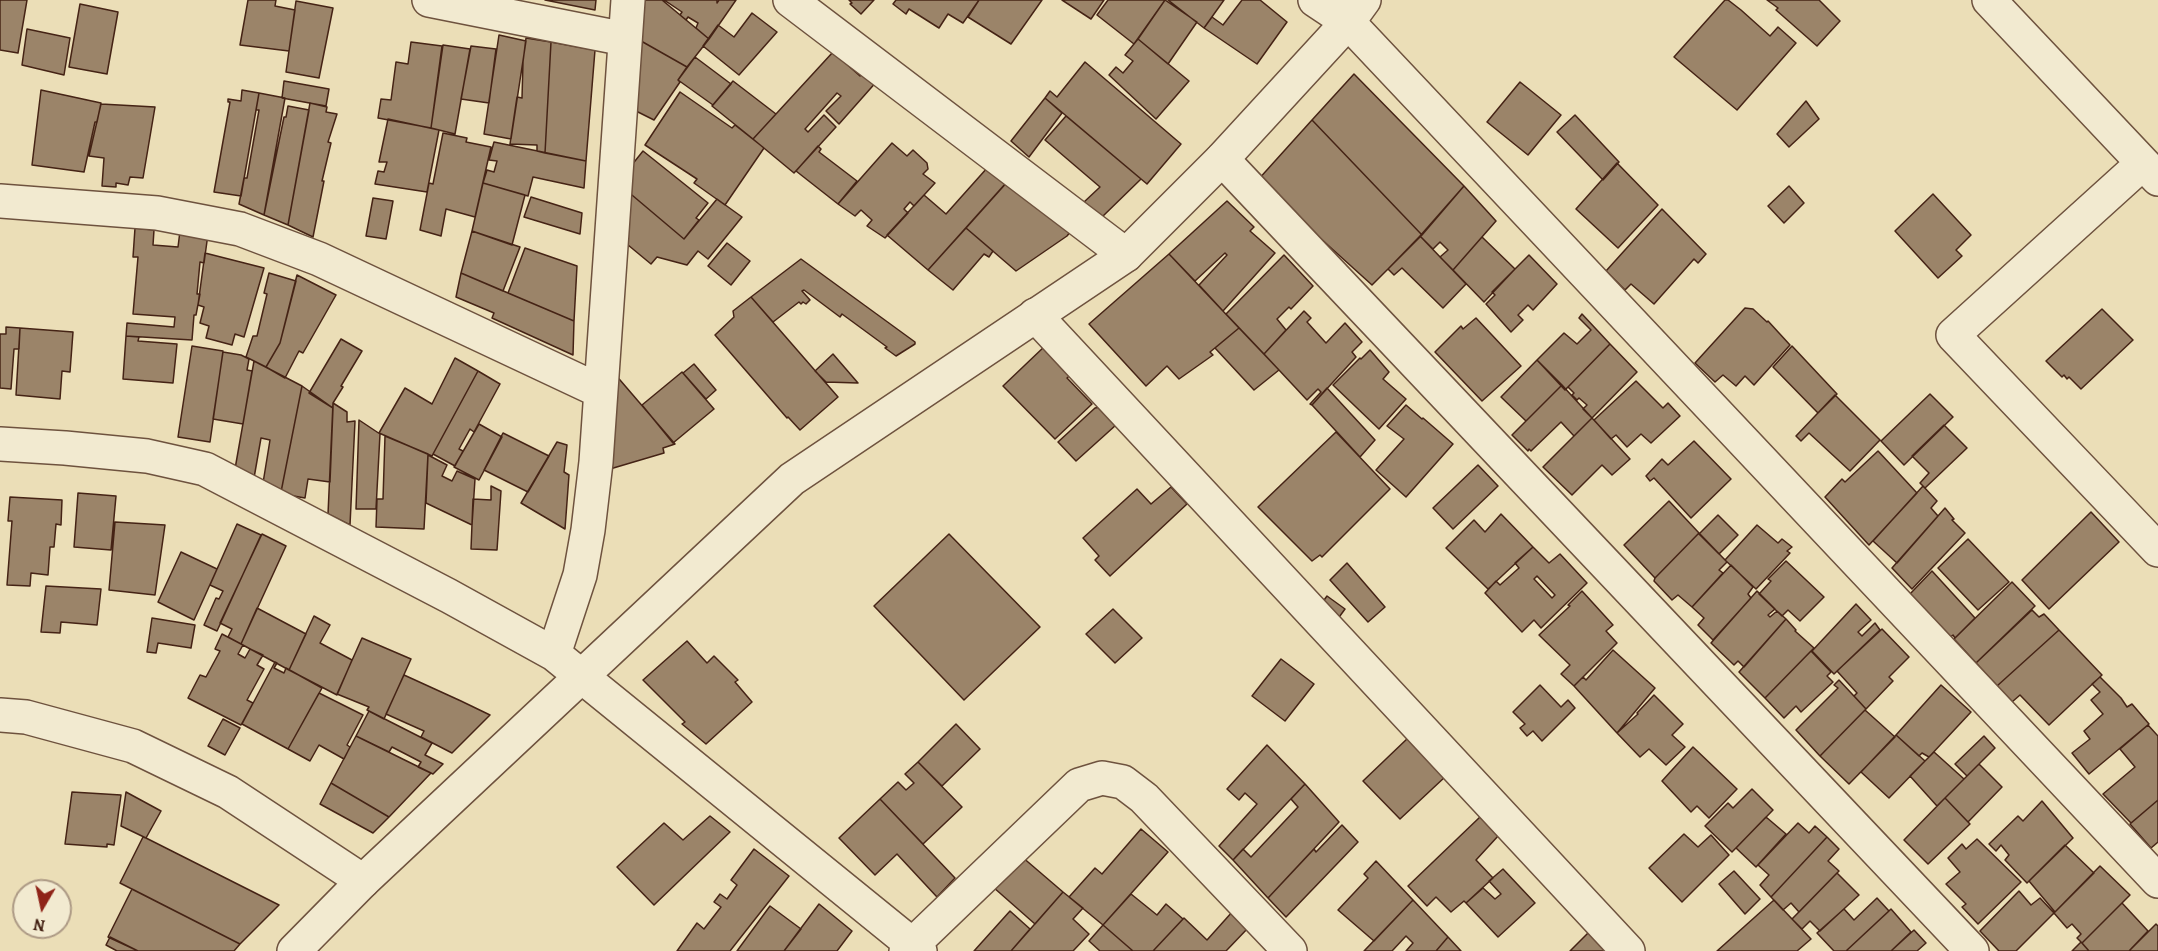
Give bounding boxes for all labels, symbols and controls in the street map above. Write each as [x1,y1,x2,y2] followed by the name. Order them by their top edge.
[12,879,72,939] north arrow
[32,913,47,937] text: N

